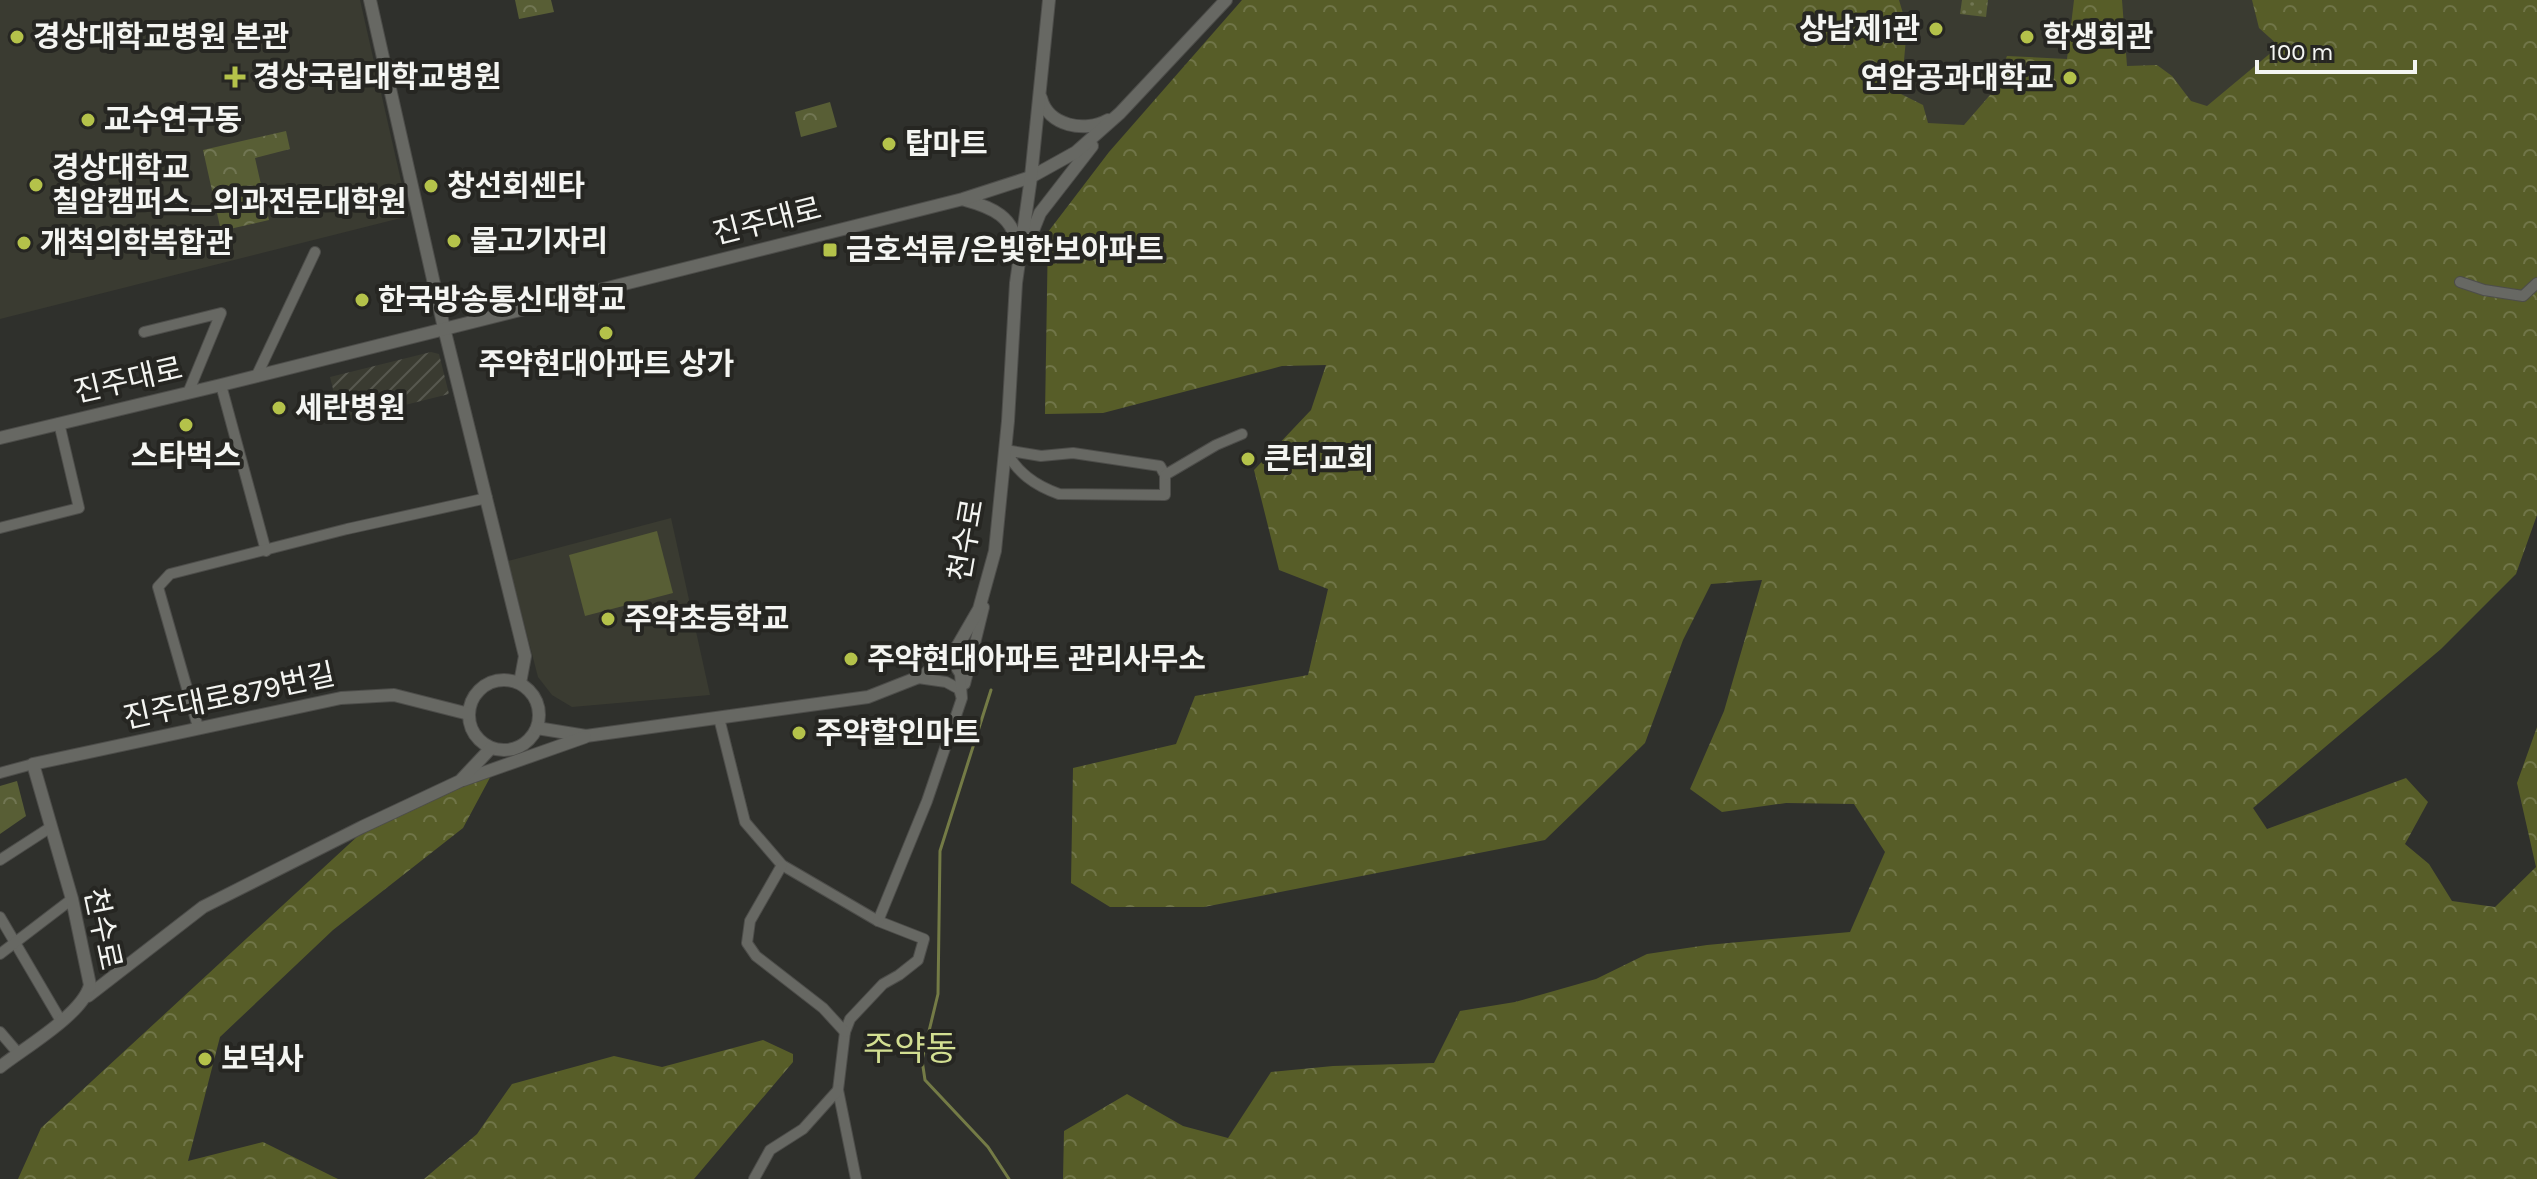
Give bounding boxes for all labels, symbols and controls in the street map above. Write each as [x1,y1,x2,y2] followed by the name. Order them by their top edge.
[1799,11,1920,47] place label: 상남제1관
[33,19,289,55] place label: 경상대학교병원 본관
[2043,19,2153,55] place label: 학생회관
[1927,20,1945,38] marker: 상남제1관
[2257,24,2415,74] scale bar
[8,28,26,46] marker: 경상대학교병원 본관
[2018,28,2036,46] marker: 학생회관
[2269,38,2334,66] text: 100 m
[253,59,501,95] place label: 경상국립대학교병원
[1861,60,2054,96] place label: 연암공과대학교
[224,66,246,88] marker: 경상국립대학교병원
[2061,69,2079,87] marker: 연암공과대학교
[104,102,242,138] place label: 교수연구동
[79,111,97,129] marker: 교수연구동
[905,126,988,162] place label: 탑마트
[880,135,898,153] marker: 탑마트
[52,150,406,220] place label: 경상대학교 칠암캠퍼스_의과전문대학원
[447,168,585,204] place label: 창선회센타
[27,176,45,194] marker: 경상대학교 칠암캠퍼스_의과전문대학원
[422,177,440,195] marker: 창선회센타
[709,190,825,252] street label: 진주대로
[470,223,608,259] place label: 물고기자리
[40,225,233,261] place label: 개척의학복합관
[445,232,463,250] marker: 물고기자리
[846,232,1164,268] place label: 금호석류/은빛한보아파트
[15,234,33,252] marker: 개척의학복합관
[821,241,839,259] marker: 금호석류/은빛한보아파트
[378,282,626,318] place label: 한국방송통신대학교
[353,291,371,309] marker: 한국방송통신대학교
[597,324,615,342] marker: 주약현대아파트 상가
[478,346,734,382] place label: 주약현대아파트 상가
[70,350,186,410] street label: 진주대로
[295,390,405,426] place label: 세란병원
[270,399,288,417] marker: 세란병원
[177,416,195,434] marker: 스타벅스
[131,438,241,474] place label: 스타벅스
[1264,441,1374,477] place label: 큰터교회
[1239,450,1257,468] marker: 큰터교회
[941,496,991,584] street label: 천수로
[624,601,790,637] place label: 주약초등학교
[599,610,617,628] marker: 주약초등학교
[867,641,1206,677] place label: 주약현대아파트 관리사무소
[842,650,860,668] marker: 주약현대아파트 관리사무소
[120,656,338,736] street label: 진주대로879번길
[815,715,981,751] place label: 주약할인마트
[790,724,808,742] marker: 주약할인마트
[77,885,129,973] street label: 천수로
[863,1029,957,1069] district label: 주약동
[221,1041,304,1077] place label: 보덕사
[196,1050,214,1068] marker: 보덕사

